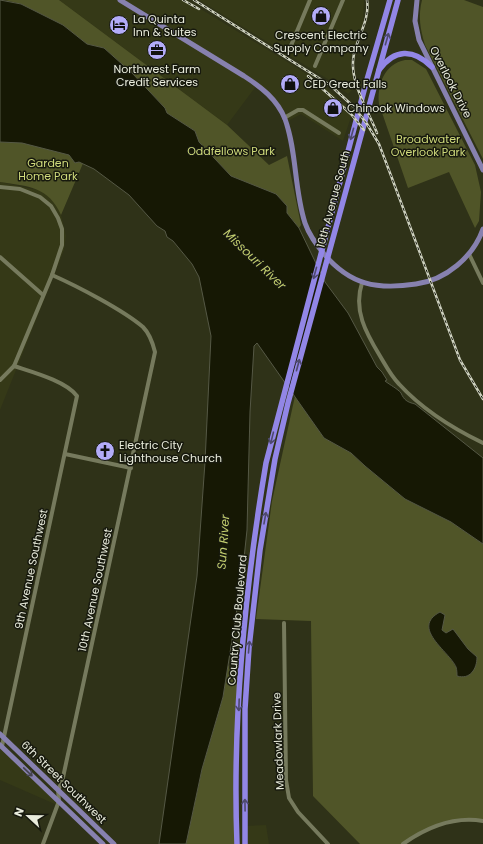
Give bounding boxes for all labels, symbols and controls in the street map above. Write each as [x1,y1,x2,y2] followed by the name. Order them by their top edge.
[310,5,332,27] shop icon: Crescent Electric Supply Company
[133,11,197,40] place label: La Quinta Inn & Suites
[108,14,130,36] hotel icon: La Quinta Inn & Suites
[273,27,369,56] place label: Crescent Electric Supply Company
[383,33,391,46] one-way arrow
[146,39,168,61] office icon: Northwest Farm Credit Services
[426,43,476,121] street label: Overlook Drive
[114,61,200,90] place label: Northwest Farm Credit Services
[279,73,301,95] shop icon: CED Great Falls
[304,76,387,92] place label: CED Great Falls
[322,97,344,119] shop icon: Chinook Windows
[347,100,445,116] place label: Chinook Windows
[348,127,355,140] one-way arrow
[391,131,466,160] park label: Broadwater Overlook Park
[187,143,275,159] park label: Oddfellows Park
[312,149,354,249] street label: 10th Avenue South
[18,155,78,184] park label: Garden Home Park
[220,225,290,294] water label: Missouri River
[311,267,319,280] one-way arrow
[295,359,302,372] one-way arrow
[268,431,276,444] one-way arrow
[119,437,222,466] place label: Electric City Lighthouse Church
[94,440,116,462] church icon: Electric City Lighthouse Church
[10,508,52,630] street label: 9th Avenue Southwest
[261,512,269,525] one-way arrow
[213,514,233,570] water label: Sun River
[74,527,116,653] street label: 10th Avenue Southwest
[223,554,251,686] street label: Country Club Boulevard
[246,641,253,654] one-way arrow
[268,692,288,790] street label: Meadowlark Drive
[236,698,243,711] one-way arrow
[18,737,110,827] street label: 6th Street Southwest
[23,767,33,776] one-way arrow
[8,796,48,836] north arrow
[241,799,248,812] one-way arrow
[10,805,28,819] text: N

